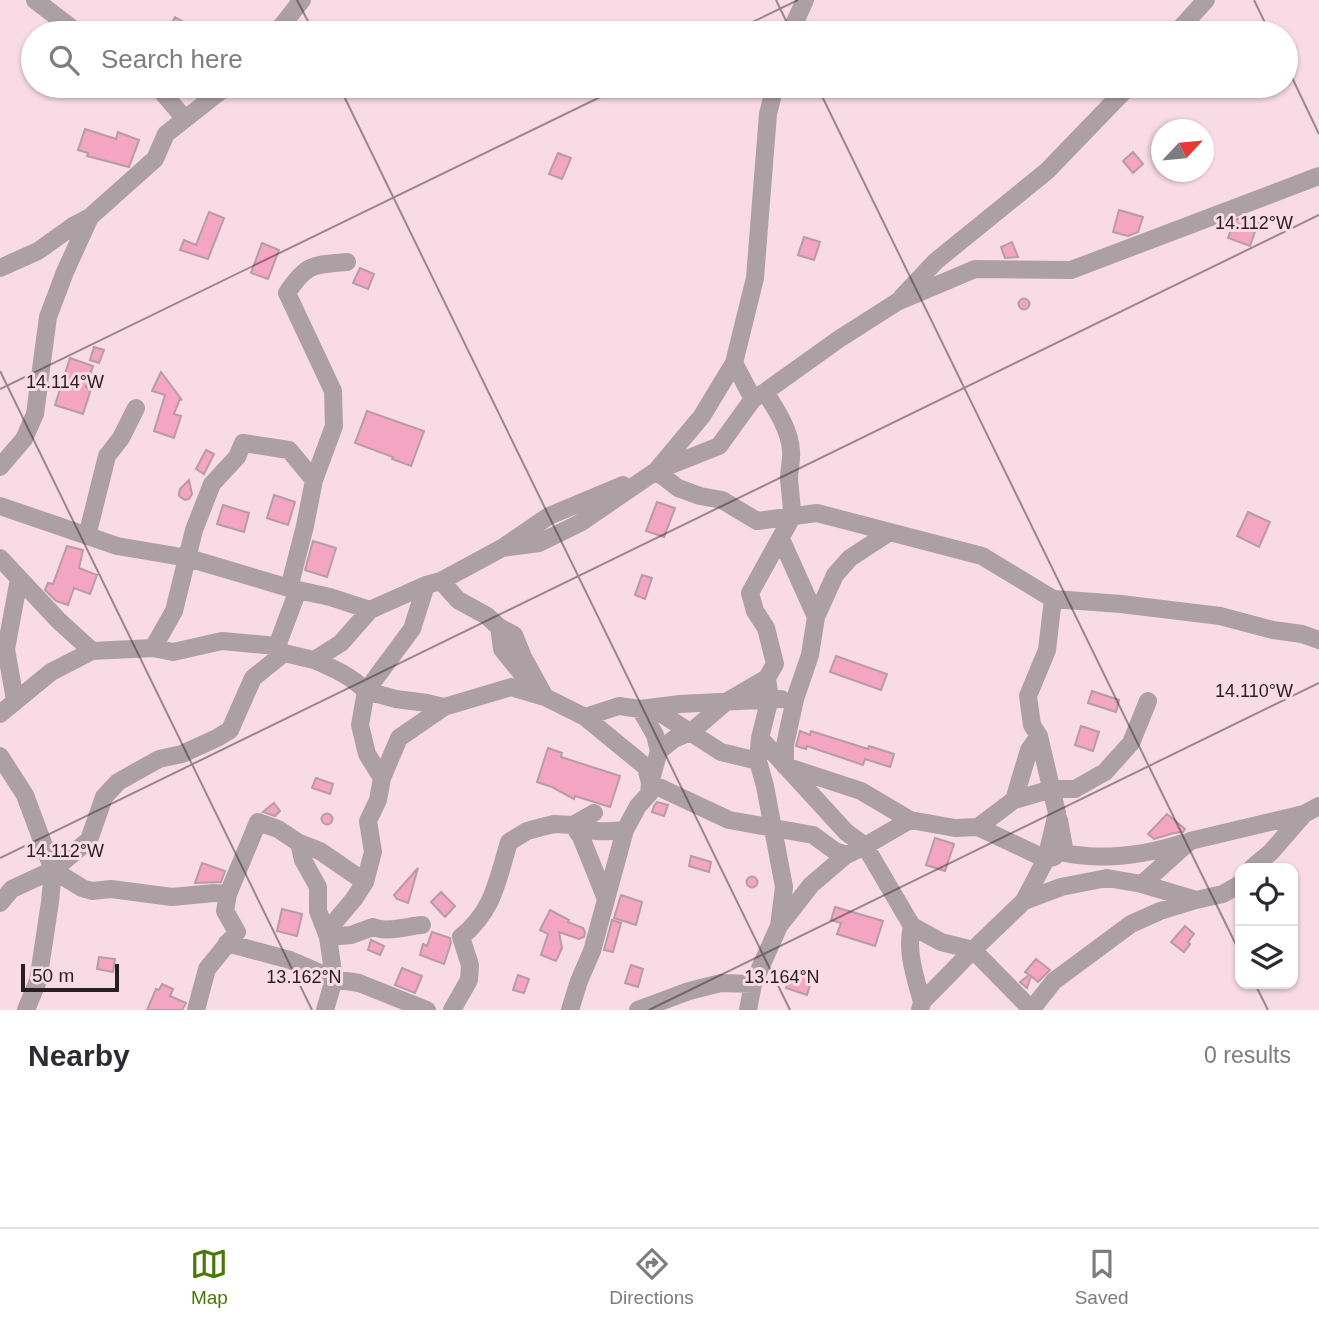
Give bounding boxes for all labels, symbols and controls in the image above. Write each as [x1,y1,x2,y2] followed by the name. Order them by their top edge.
[21,21,1298,98] search box
[45,41,83,79] icon: search
[101,44,243,74] text: Search here
[1151,119,1214,182] north arrow
[1215,213,1293,233] text: 14.112°W
[26,372,104,392] text: 14.114°W
[1215,681,1293,701] text: 14.110°W
[26,841,104,861] text: 14.112°W
[1235,863,1298,989] map controls
[1235,863,1298,926] button: locate
[1235,926,1298,989] button: layers
[21,961,119,993] scale bar
[32,965,74,986] text: 50 m
[266,967,342,987] text: 13.162°N
[744,967,820,987] text: 13.164°N
[28,1039,130,1072] text: Nearby
[1204,1042,1291,1068] text: 0 results
[190,1245,228,1309] tab: Map
[609,1245,694,1309] tab: Directions
[1075,1245,1129,1309] tab: Saved

